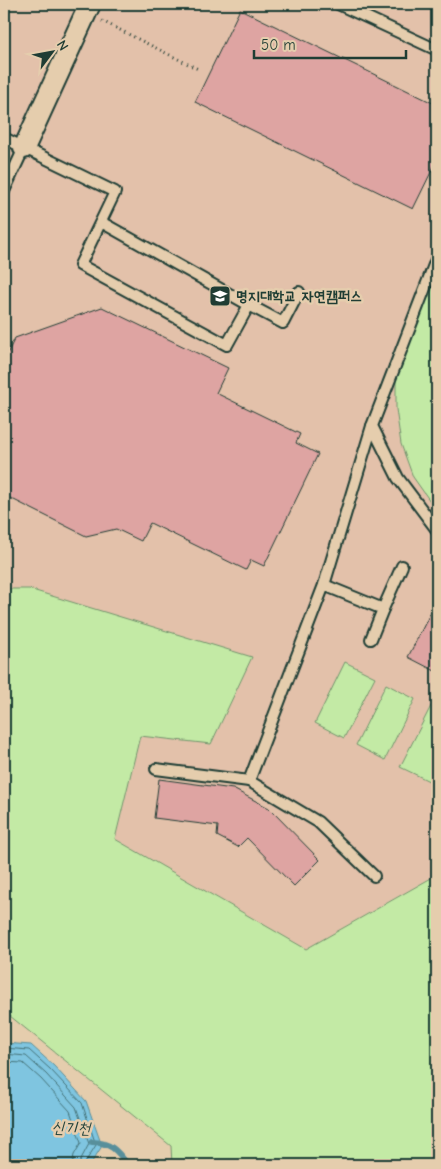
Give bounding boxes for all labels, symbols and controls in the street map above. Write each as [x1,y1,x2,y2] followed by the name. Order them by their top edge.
[28,28,78,78] north arrow
[254,28,406,60] scale bar
[261,36,296,54] text: 50 m
[53,37,72,54] text: N
[208,284,232,308] school or university icon: 명지대학교 자연캠퍼스
[236,287,362,305] place label: 명지대학교 자연캠퍼스
[51,1118,93,1138] water label: 신기천

